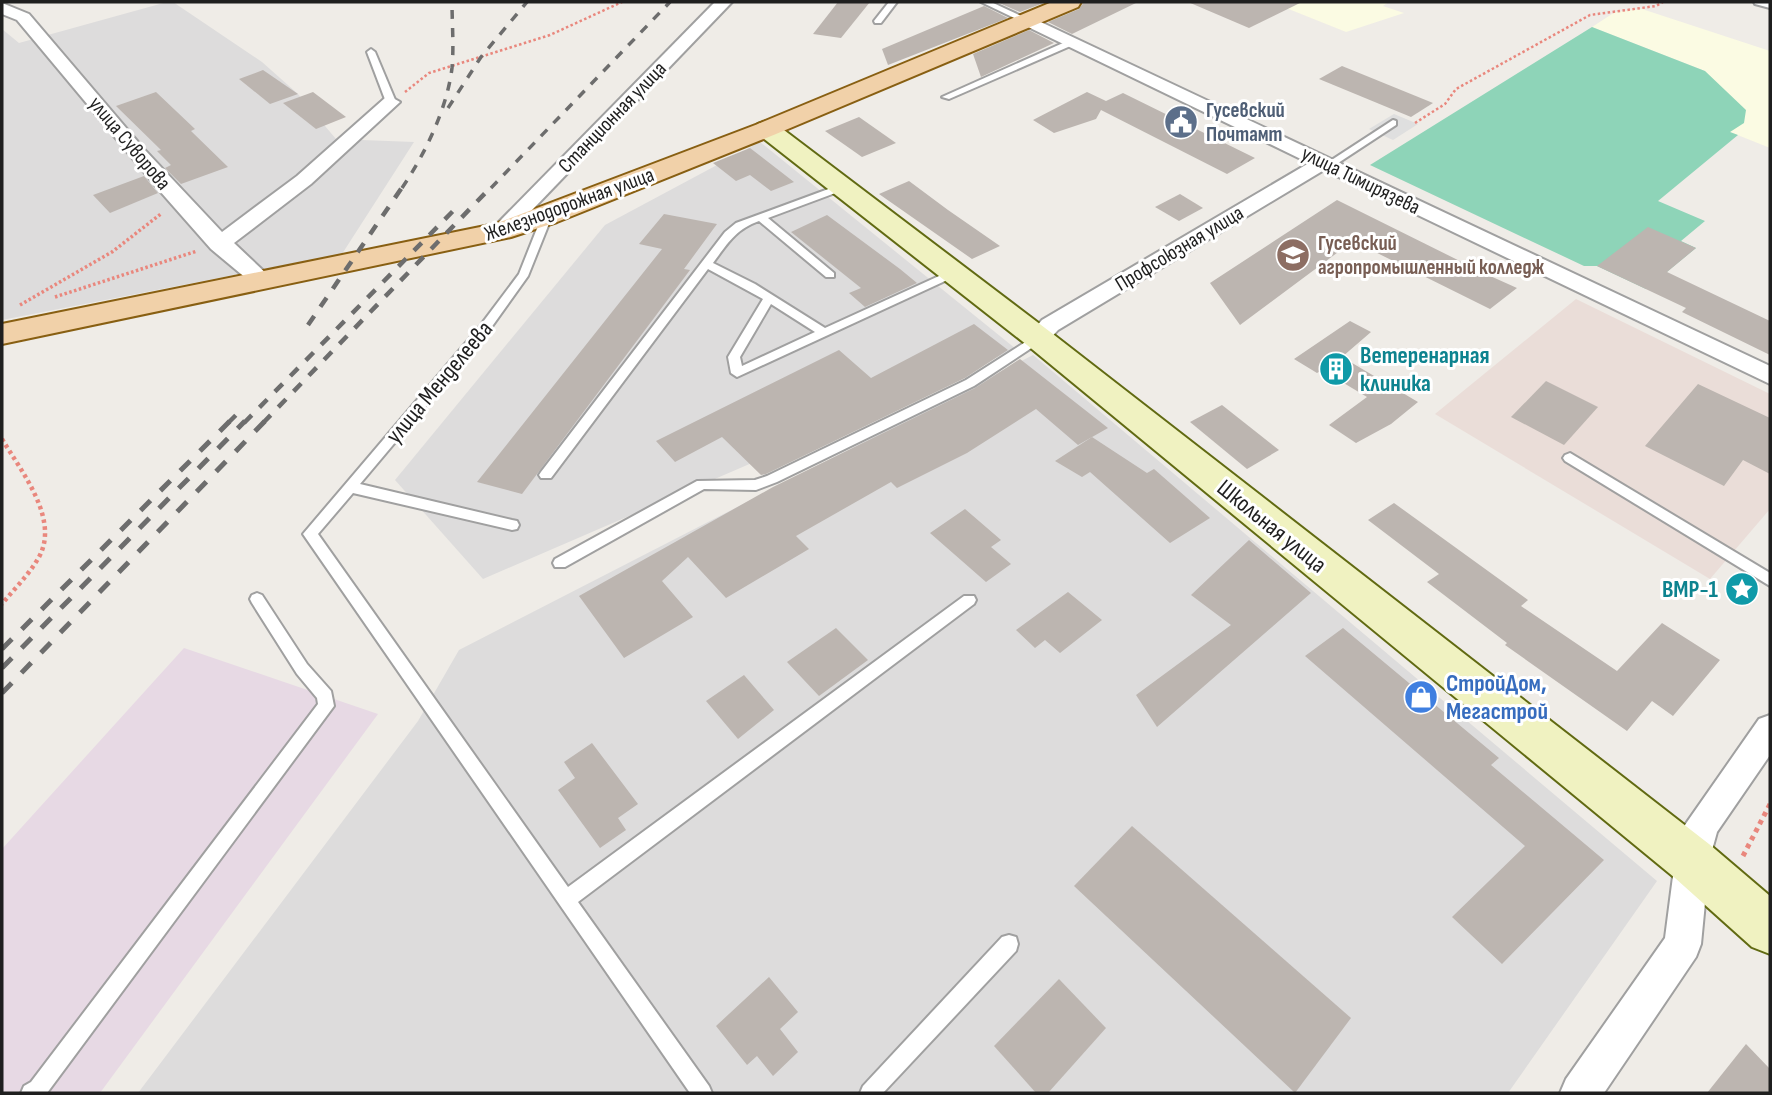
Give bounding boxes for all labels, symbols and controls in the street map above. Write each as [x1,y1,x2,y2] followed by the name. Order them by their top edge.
[553,57,672,178] street label: Станционная улица
[83,92,176,195] street label: улица Суворова
[1206,98,1285,147] place label: Гусевский Почтамт
[1162,103,1200,141] public building icon: Гусевский Почтамт
[1297,141,1424,220] street label: улица Тимирязева
[481,162,657,247] street label: Железнодорожная улица
[1111,200,1248,297] street label: Профсоюзная улица
[1318,231,1545,280] place label: Гусевский агропромышленный колледж
[1274,236,1312,274] school or university icon: Гусевский агропромышленный колледж
[380,315,499,450] street label: улица Менделеева
[1360,341,1490,398] place label: Ветеренарная клиника
[1317,350,1355,388] building icon: Ветеренарная клиника
[1211,474,1332,579] street label: Школьная улица
[1723,570,1761,608] place icon: BMP-1
[1662,575,1719,604] place label: BMP-1
[1446,669,1548,726] place label: СтройДом, Мегастрой
[1402,678,1440,716] shop icon: СтройДом, Мегастрой

